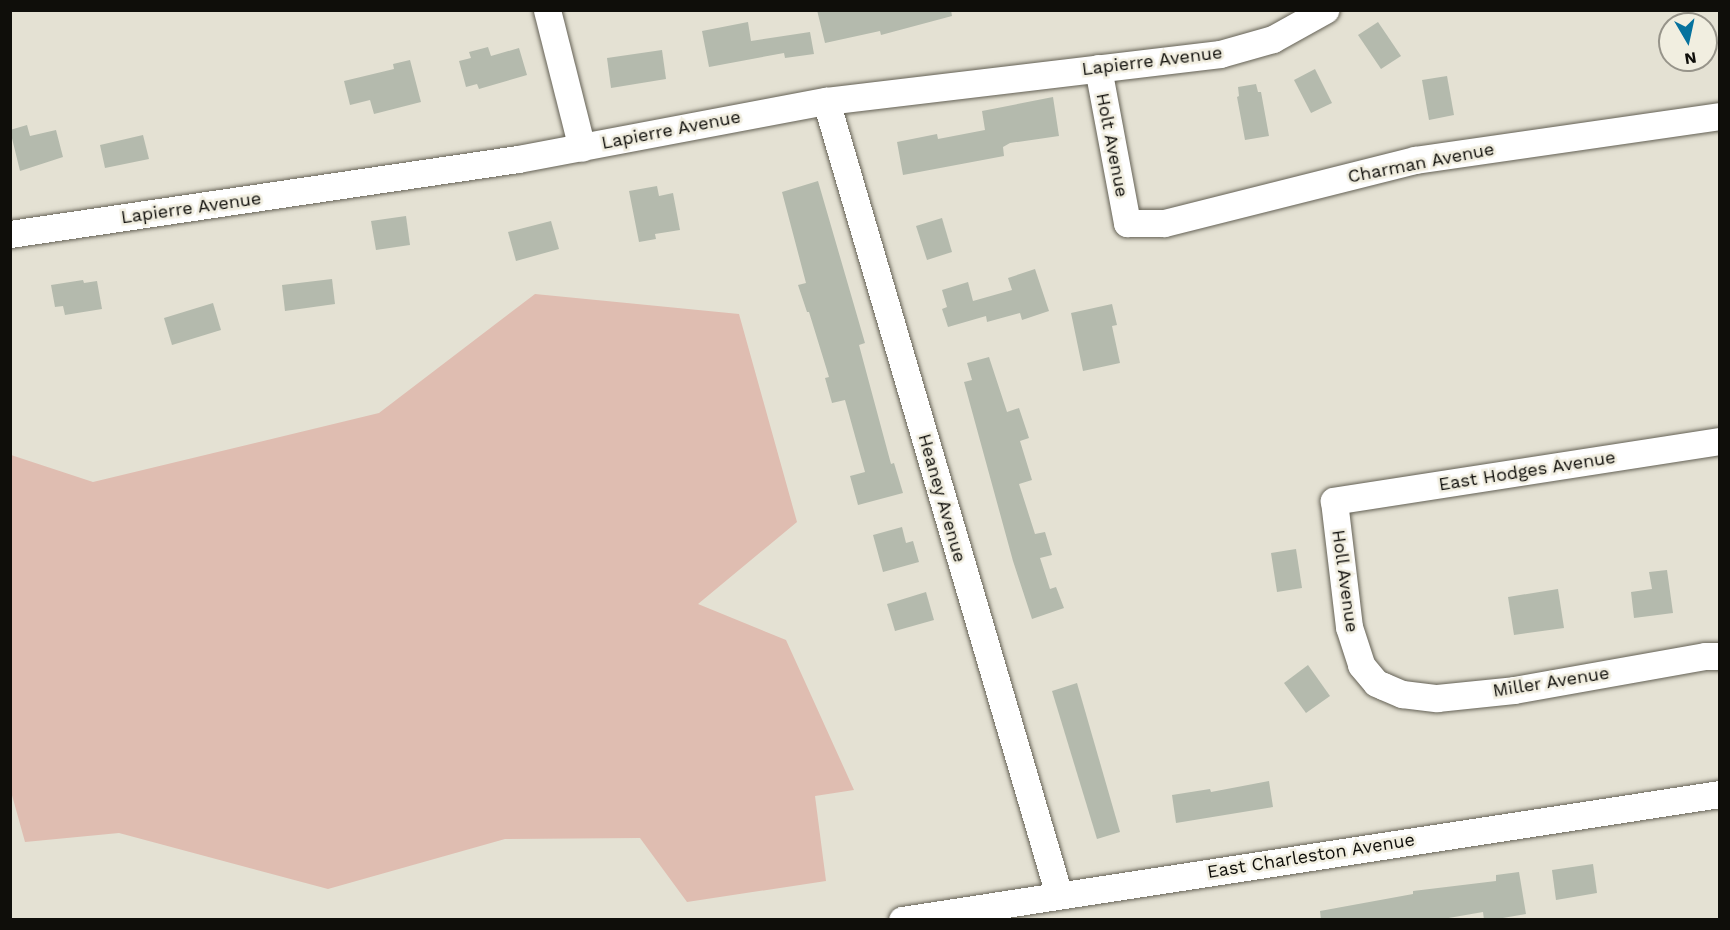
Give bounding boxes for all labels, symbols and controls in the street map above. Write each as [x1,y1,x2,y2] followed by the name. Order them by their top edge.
[1658,12,1718,72] north arrow
[1080,42,1224,80] street label: Lapierre Avenue
[1683,48,1698,69] text: N
[1091,91,1133,199] street label: Holt Avenue
[599,106,743,154] street label: Lapierre Avenue
[1346,138,1496,188] street label: Charman Avenue
[119,187,263,229] street label: Lapierre Avenue
[913,431,971,565] street label: Heaney Avenue
[1437,446,1617,496] street label: East Hodges Avenue
[1327,528,1363,634] street label: Holl Avenue
[1491,662,1611,702] street label: Miller Avenue
[1205,829,1417,883] street label: East Charleston Avenue

